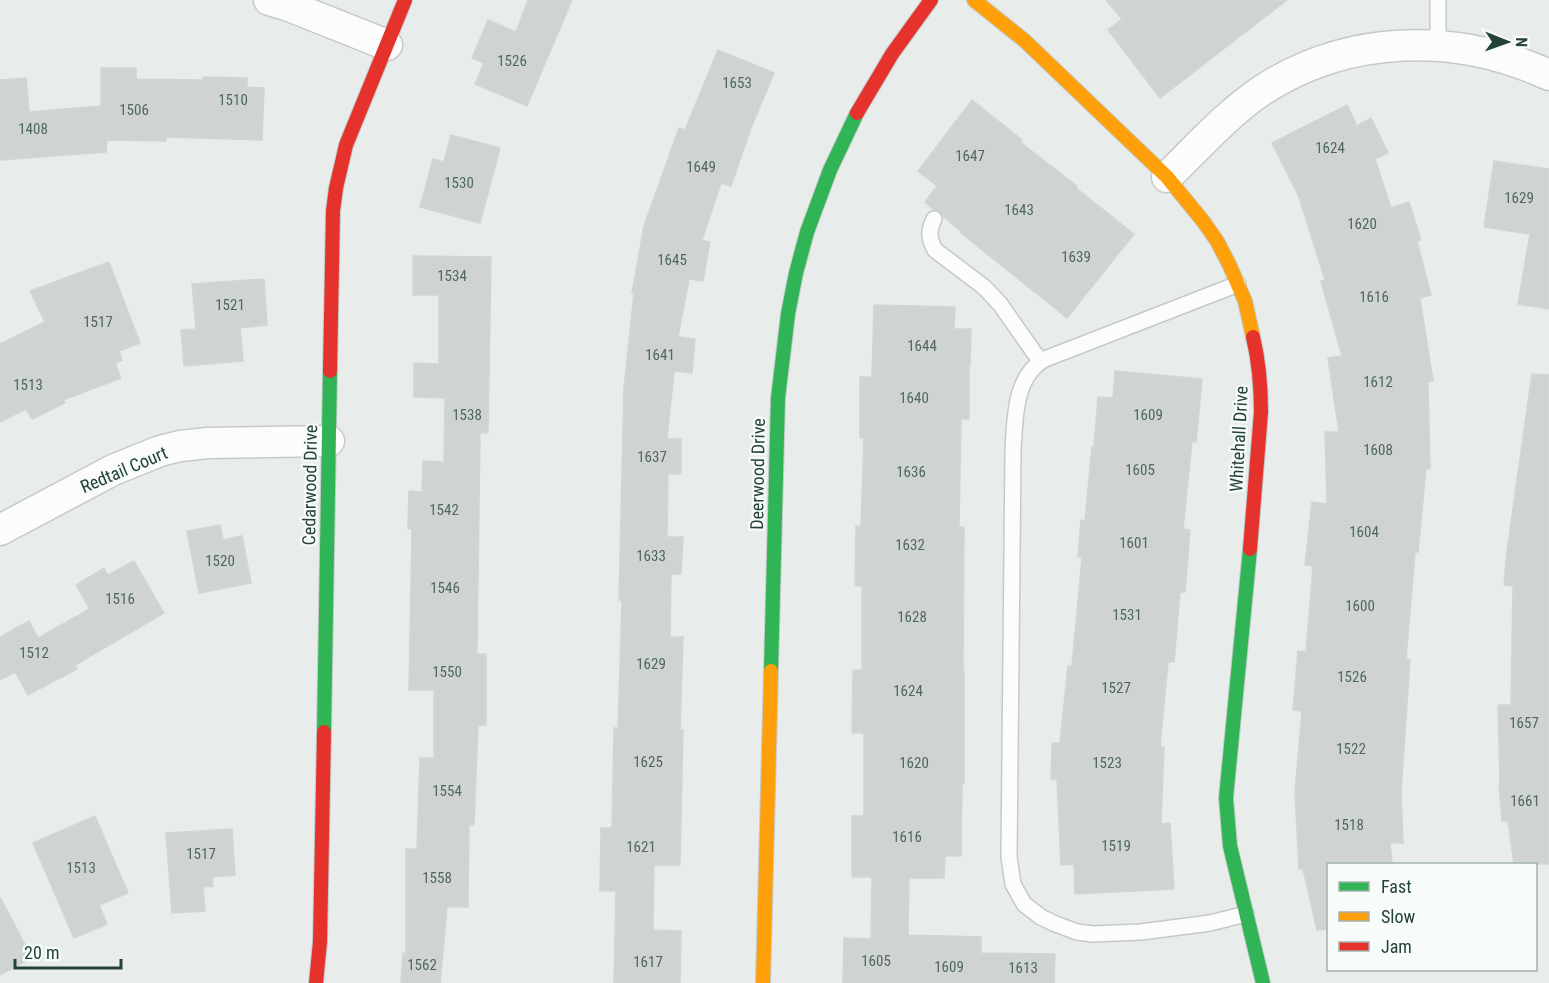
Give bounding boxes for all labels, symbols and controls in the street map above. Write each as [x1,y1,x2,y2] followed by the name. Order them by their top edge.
[1477,12,1537,72] north arrow
[1512,37,1531,47] text: N
[497,52,527,70] house number: 1526
[722,74,752,92] house number: 1653
[218,91,248,109] house number: 1510
[119,101,149,119] house number: 1506
[18,120,48,138] house number: 1408
[1315,139,1345,157] house number: 1624
[955,147,985,165] house number: 1647
[686,158,716,176] house number: 1649
[444,174,474,192] house number: 1530
[1504,189,1534,207] house number: 1629
[1004,201,1034,219] house number: 1643
[1347,215,1377,233] house number: 1620
[1061,248,1091,266] house number: 1639
[657,251,687,269] house number: 1645
[437,267,467,285] house number: 1534
[1359,288,1389,306] house number: 1616
[215,296,245,314] house number: 1521
[83,313,113,331] house number: 1517
[907,337,937,355] house number: 1644
[645,346,675,364] house number: 1641
[1363,373,1393,391] house number: 1612
[13,376,43,394] house number: 1513
[1225,386,1252,492] street label: Whitehall Drive
[899,389,929,407] house number: 1640
[452,406,482,424] house number: 1538
[1133,406,1163,424] house number: 1609
[746,418,769,530] street label: Deerwood Drive
[298,425,321,545] street label: Cedarwood Drive
[1363,441,1393,459] house number: 1608
[77,442,170,497] street label: Redtail Court
[637,448,667,466] house number: 1637
[1125,461,1155,479] house number: 1605
[896,463,926,481] house number: 1636
[429,501,459,519] house number: 1542
[1349,523,1379,541] house number: 1604
[1119,534,1149,552] house number: 1601
[895,536,925,554] house number: 1632
[636,547,666,565] house number: 1633
[205,552,235,570] house number: 1520
[430,579,460,597] house number: 1546
[105,590,135,608] house number: 1516
[1345,597,1375,615] house number: 1600
[1112,606,1142,624] house number: 1531
[897,608,927,626] house number: 1628
[19,644,49,662] house number: 1512
[636,655,666,673] house number: 1629
[432,663,462,681] house number: 1550
[1337,668,1367,686] house number: 1526
[1101,679,1131,697] house number: 1527
[893,682,923,700] house number: 1624
[1509,714,1539,732] house number: 1657
[1336,740,1366,758] house number: 1522
[633,753,663,771] house number: 1625
[899,754,929,772] house number: 1620
[1092,754,1122,772] house number: 1523
[432,782,462,800] house number: 1554
[1510,792,1540,810] house number: 1661
[1334,816,1364,834] house number: 1518
[892,828,922,846] house number: 1616
[1101,837,1131,855] house number: 1519
[626,838,656,856] house number: 1621
[186,845,216,863] house number: 1517
[66,859,96,877] house number: 1513
[1327,863,1537,971] legend
[422,869,452,887] house number: 1558
[1381,876,1412,897] text: Fast
[1381,906,1416,927] text: Slow
[15,932,122,970] scale bar
[1381,936,1412,957] text: Jam
[24,942,59,963] text: 20 m
[861,952,891,970] house number: 1605
[633,953,663,971] house number: 1617
[407,956,437,974] house number: 1562
[934,958,964,976] house number: 1609
[1008,959,1038,977] house number: 1613

